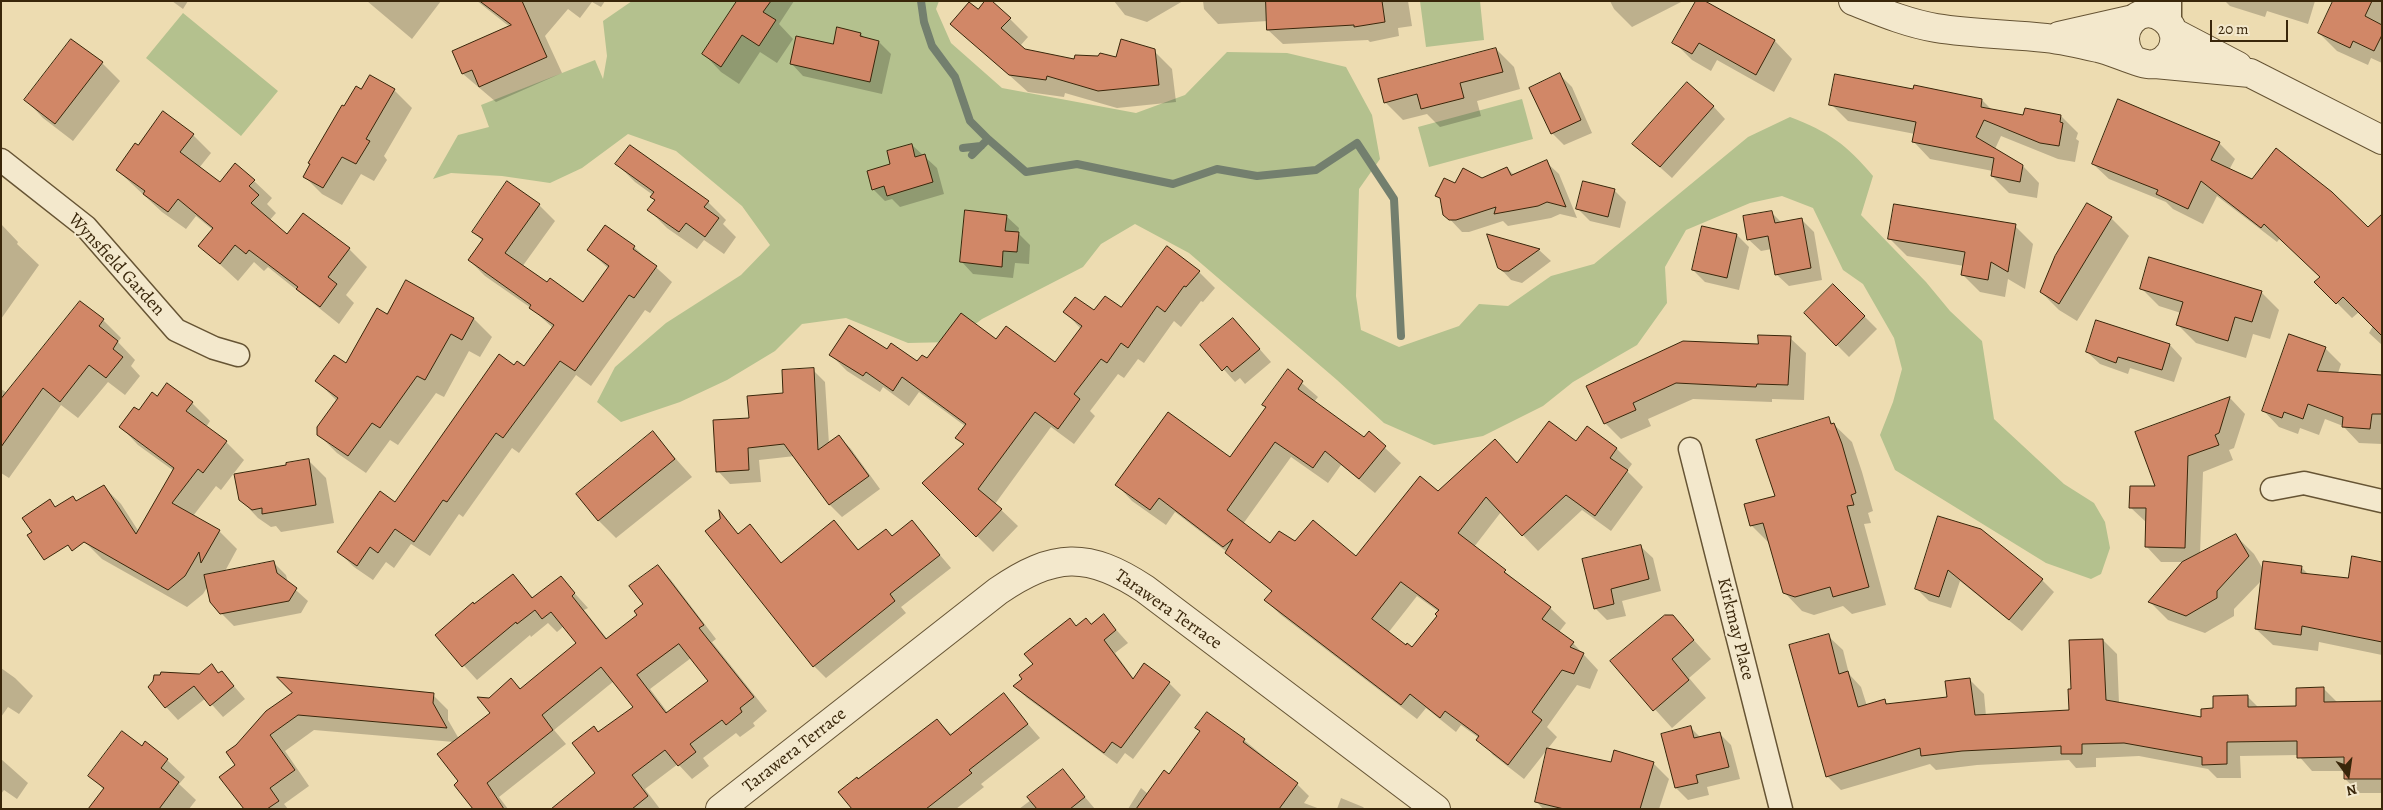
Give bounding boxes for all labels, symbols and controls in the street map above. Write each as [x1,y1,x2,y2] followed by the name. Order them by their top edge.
[2213,10,2290,42] scale bar
[2218,19,2249,39] text: 20 m
[63,209,169,321] street label: Wynsfield Garden
[1110,565,1226,655] street label: Tarawera Terrace
[1712,575,1758,683] street label: Kirkmay Place
[739,704,851,798] street label: Tarawera Terrace
[2323,750,2373,800] north arrow
[2345,780,2359,800] text: N

